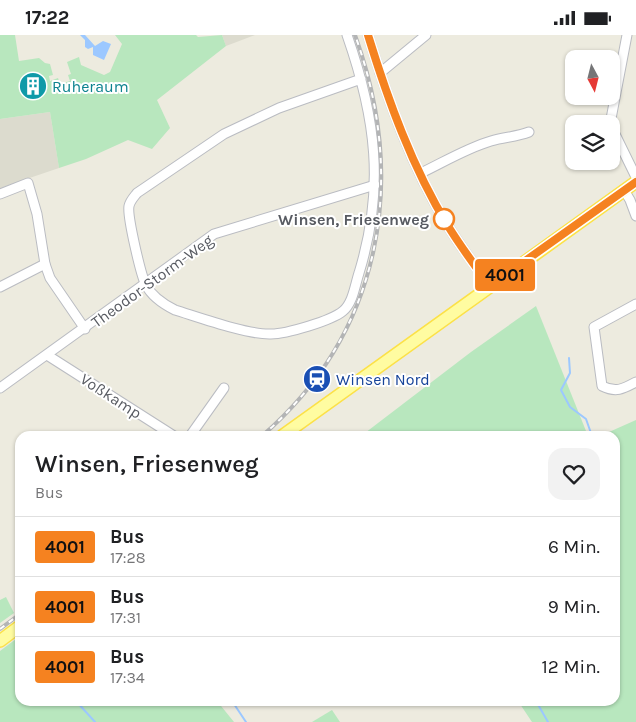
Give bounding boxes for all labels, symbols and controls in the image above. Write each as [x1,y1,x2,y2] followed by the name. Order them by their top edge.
[25,7,69,29] text: 17:22
[565,50,620,105] north arrow
[565,50,620,170] map controls
[18,71,48,101] building icon: Ruheraum
[52,77,129,96] place label: Ruheraum
[565,115,620,170] button: layers
[433,208,455,230] marker: Winsen, Friesenweg
[278,210,429,229] place label: Winsen, Friesenweg
[87,230,217,332] street label: Theodor-Storm-Weg
[470,259,540,291] line badge: 4001
[485,264,525,286] text: 4001
[302,364,332,394] station icon: Winsen Nord
[77,369,145,423] street label: Voßkamp
[336,370,430,389] place label: Winsen Nord
[548,448,600,500] button: heart
[35,450,259,478] text: Winsen, Friesenweg
[35,483,63,502] text: Bus
[110,526,144,548] text: Bus
[45,536,85,558] text: 4001
[548,536,600,558] text: 6 Min.
[110,548,146,567] text: 17:28
[110,586,144,608] text: Bus
[45,596,85,618] text: 4001
[548,596,600,618] text: 9 Min.
[110,608,141,627] text: 17:31
[110,646,144,668] text: Bus
[45,656,85,678] text: 4001
[542,656,600,678] text: 12 Min.
[110,668,145,687] text: 17:34

